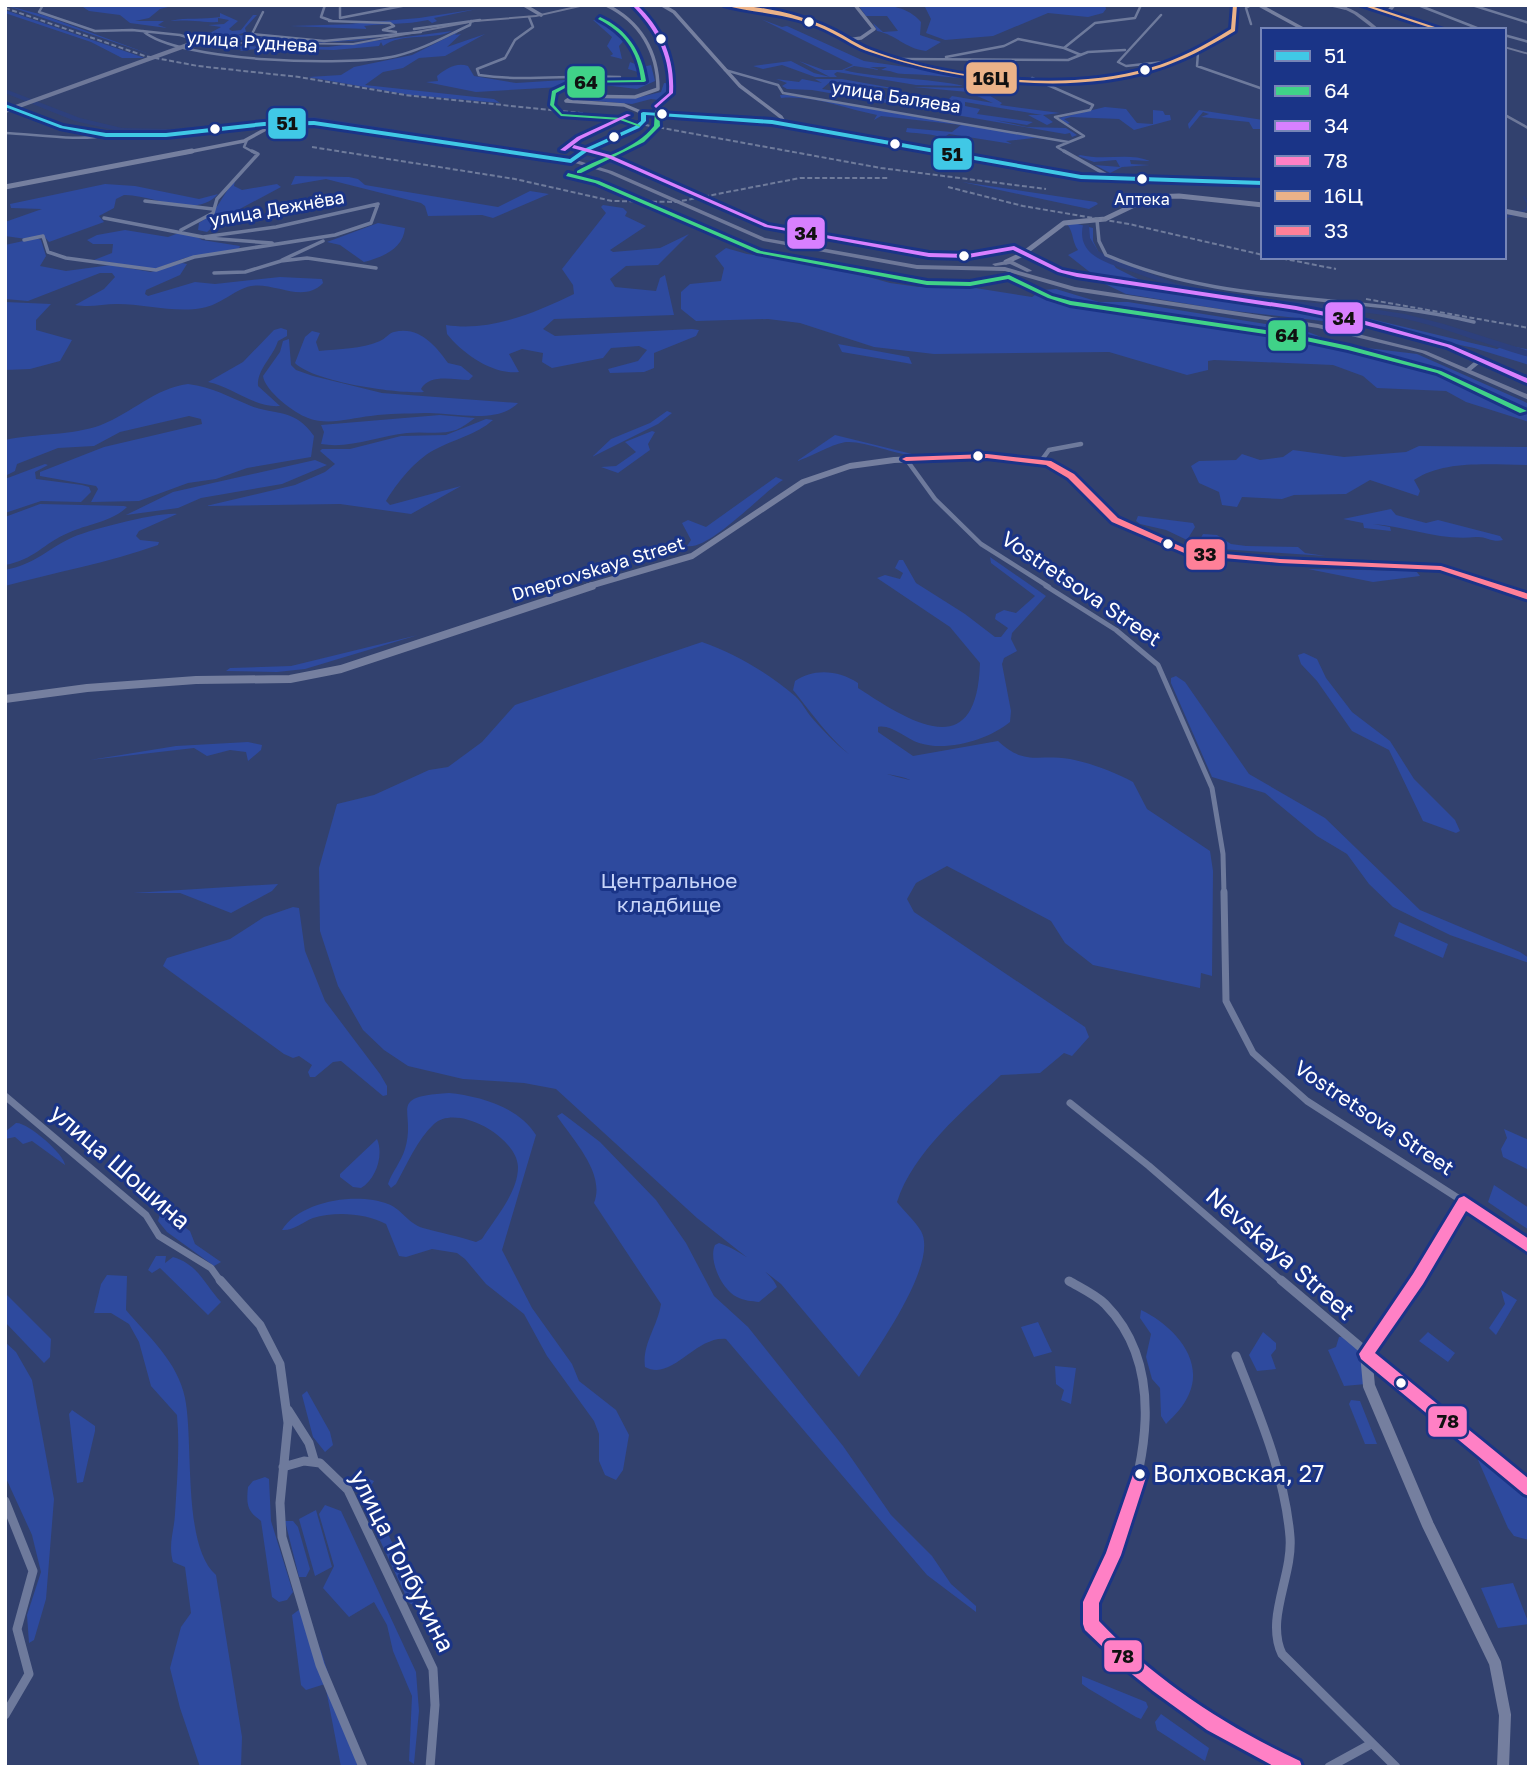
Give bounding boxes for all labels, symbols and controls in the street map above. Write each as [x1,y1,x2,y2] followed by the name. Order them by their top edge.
[802,15,816,29] unlabelled marker
[186,25,318,57] street label: улица Руднева
[1261,28,1506,259] legend
[654,32,668,46] unlabelled marker
[1324,42,1346,68] text: 51
[965,61,1018,95] line badge: 16Ц
[1138,63,1152,77] unlabelled marker
[566,65,606,99] line badge: 64
[973,66,1010,89] text: 16Ц
[574,70,598,93] text: 64
[830,75,963,117] street label: улица Баляева
[1324,77,1350,103] text: 64
[267,107,307,140] line badge: 51
[655,107,669,121] unlabelled marker
[276,111,298,134] text: 51
[1324,112,1349,138] text: 34
[208,122,222,136] unlabelled marker
[607,130,621,144] unlabelled marker
[888,137,902,151] unlabelled marker
[932,137,973,171] line badge: 51
[941,142,963,165] text: 51
[1324,147,1348,173] text: 78
[1135,172,1149,186] marker: Аптека
[1324,182,1363,208] text: 16Ц
[208,185,346,231] street label: улица Дежнёва
[1114,189,1170,209] place label: Аптека
[786,216,826,250] line badge: 34
[1324,217,1349,243] text: 33
[794,221,818,244] text: 34
[957,249,971,263] unlabelled marker
[1324,301,1364,335] line badge: 34
[1332,306,1356,329] text: 34
[1267,319,1307,352] line badge: 64
[1275,323,1299,346] text: 64
[971,449,985,463] unlabelled marker
[997,525,1166,651] street label: Vostretsova Street
[509,531,687,605] street label: Dneprovskaya Street
[1161,537,1175,551] unlabelled marker
[1185,538,1226,571] line badge: 33
[1193,542,1217,565] text: 33
[601,867,737,917] park label: Центральное кладбище
[1290,1054,1459,1180] street label: Vostretsova Street
[45,1097,197,1235] street label: улица Шошина
[1201,1180,1361,1325] street label: Nevskaya Street
[1394,1376,1408,1390] unlabelled marker
[1427,1405,1468,1438] line badge: 78
[1437,1409,1459,1432] text: 78
[1153,1459,1324,1487] place label: Волховская, 27
[345,1464,462,1656] street label: улица Толбухина
[1133,1467,1147,1481] marker: Волховская, 27
[1103,1639,1143,1673] line badge: 78
[1112,1644,1134,1667] text: 78

